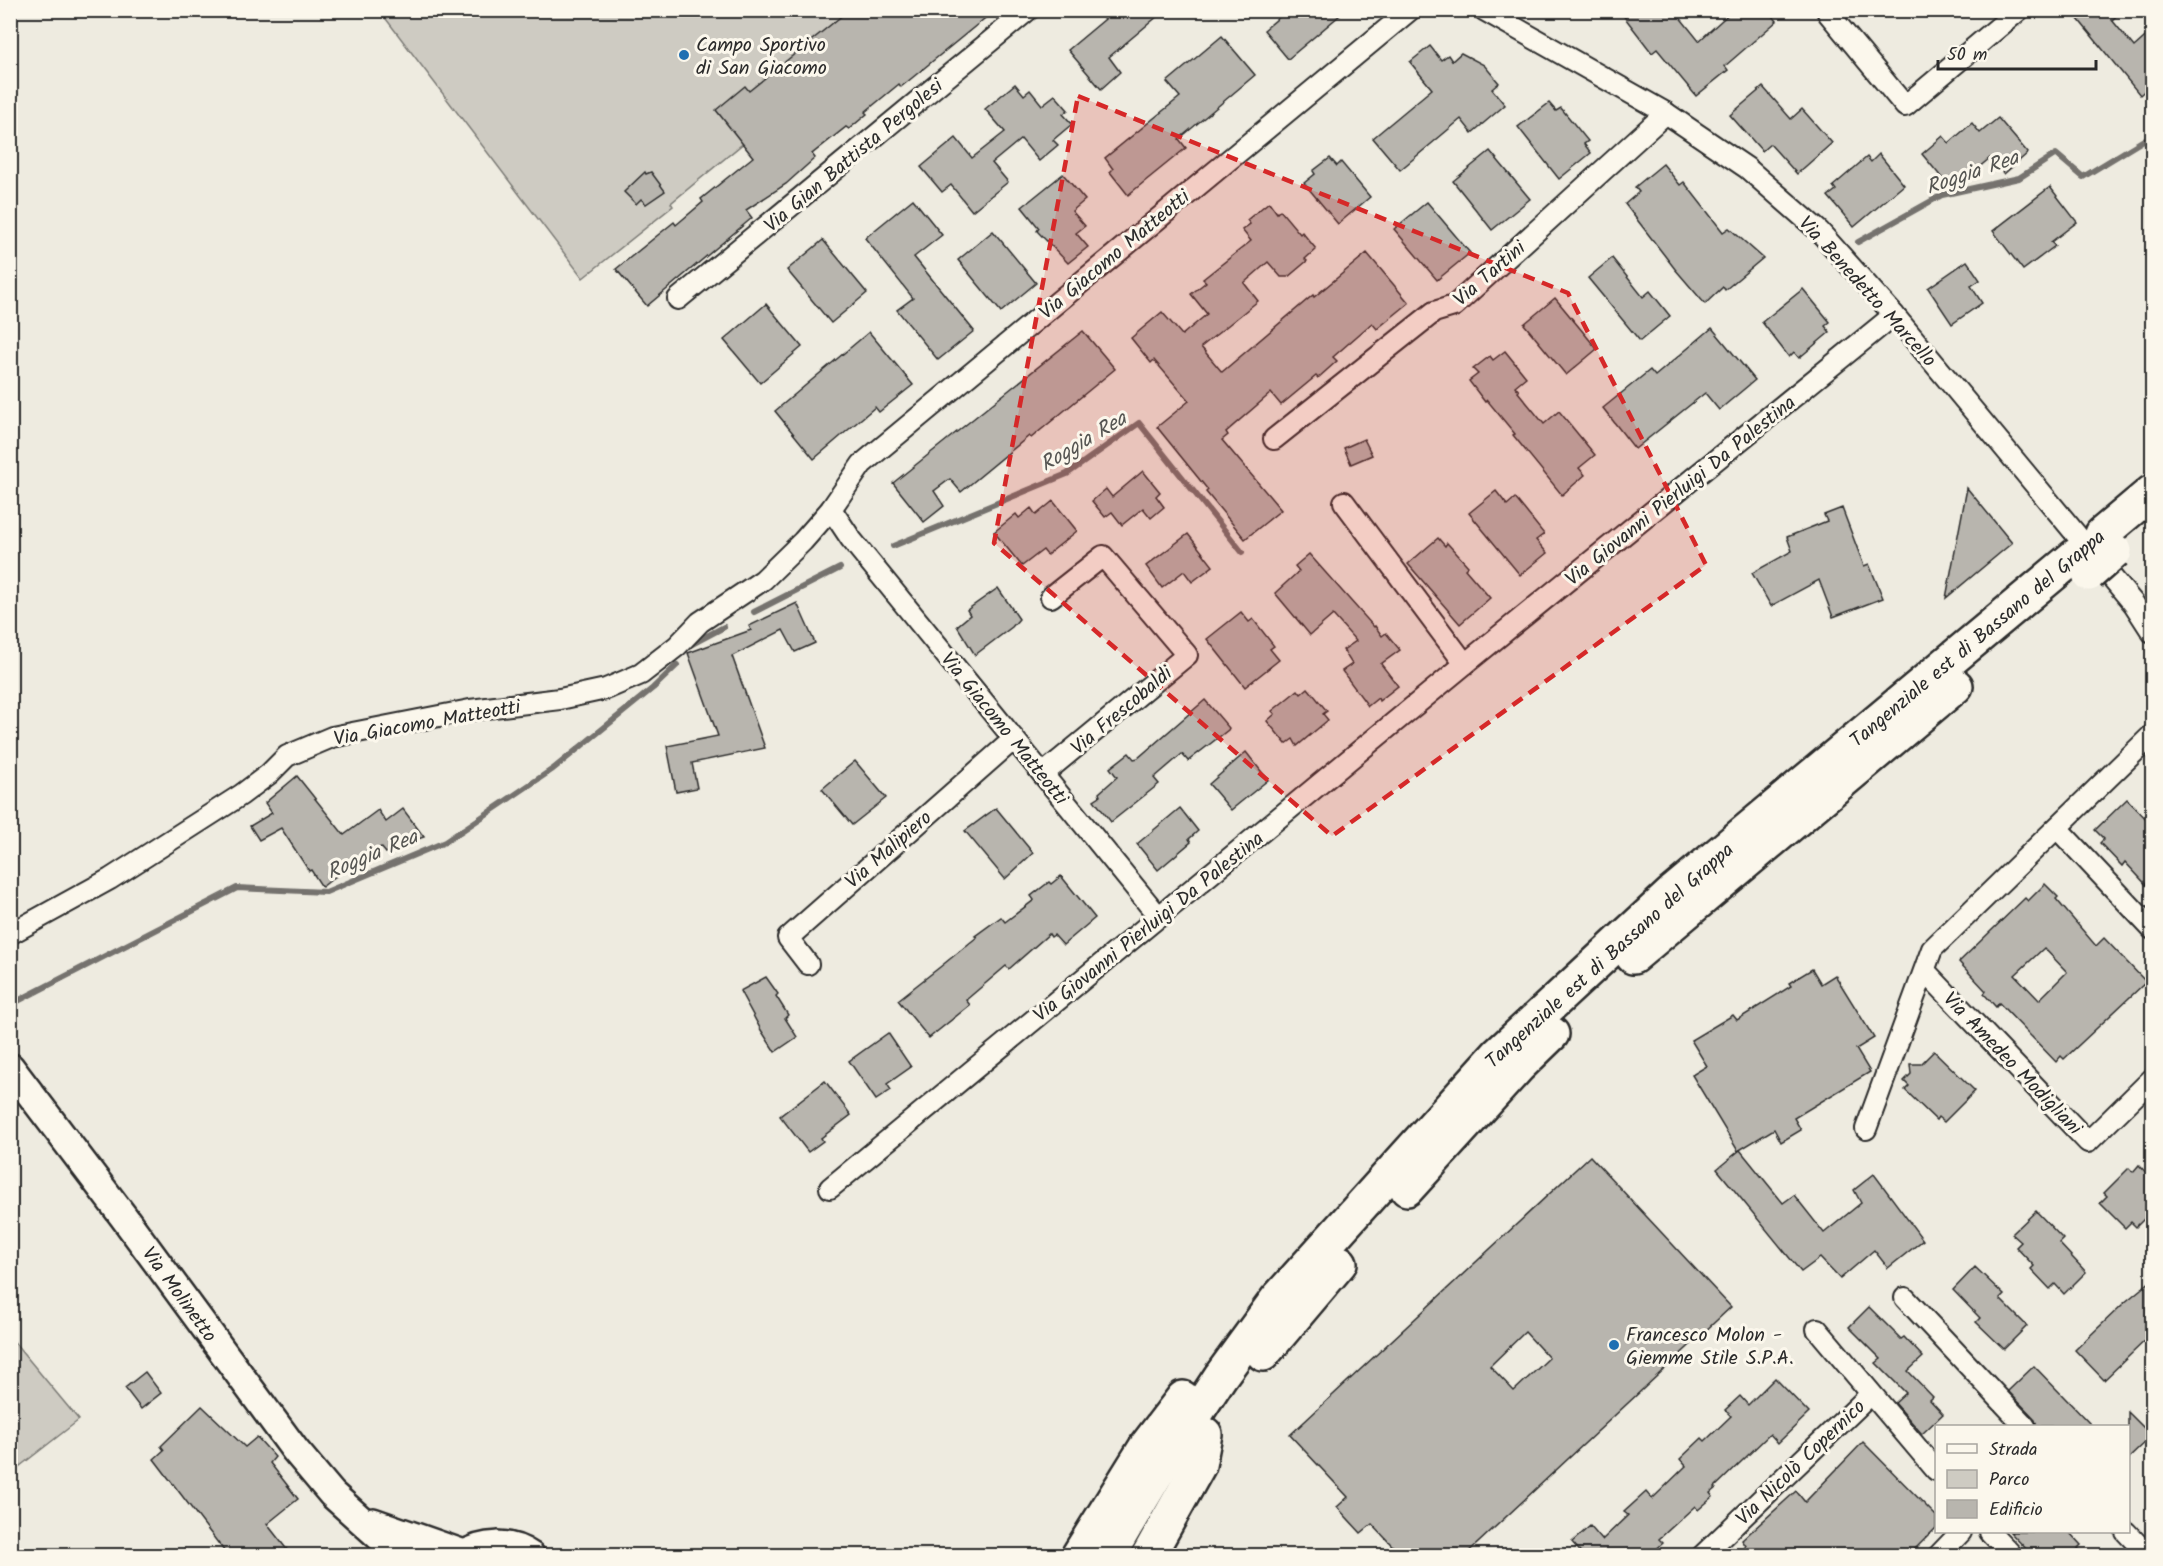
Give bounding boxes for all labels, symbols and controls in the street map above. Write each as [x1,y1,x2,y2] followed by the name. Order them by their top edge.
[696,30,827,85] place label: Campo Sportivo di San Giacomo
[1938,33,2096,71] scale bar
[1947,41,1987,70] text: 50 m
[677,48,691,62] marker: Campo Sportivo di San Giacomo
[757,71,952,241] street label: Via Gian Battista Pergolesi
[1921,142,2025,205] water label: Roggia Rea
[1033,182,1199,329] street label: Via Giacomo Matteotti
[1790,209,1943,375] street label: Via Benedetto Marcello
[1447,233,1535,315] street label: Via Tartini
[1559,388,1804,595] street label: Via Giovanni Pierluigi Da Palestina
[1034,403,1135,481] water label: Roggia Rea
[1843,523,2113,756] street label: Tangenziale est di Bassano del Grappa
[932,646,1076,814] street label: Via Giacomo Matteotti
[1064,658,1181,764] street label: Via Frescobaldi
[331,692,524,756] street label: Via Giacomo Matteotti
[839,803,940,898] street label: Via Malipiero
[322,821,425,889] water label: Roggia Rea
[1027,824,1272,1031] street label: Via Giovanni Pierluigi Da Palestina
[1479,836,1742,1077] street label: Tangenziale est di Bassano del Grappa
[1934,985,2090,1145] street label: Via Amedeo Modigliani
[133,1241,224,1350] street label: Via Molinetto
[1626,1320,1794,1375] place label: Francesco Molon - Giemme Stile S.P.A.
[1607,1338,1621,1352] marker: Francesco Molon - Giemme Stile S.P.A.
[1729,1393,1874,1534] street label: Via Nicolò Copernico
[1935,1425,2130,1533] legend
[1989,1436,2037,1465] text: Strada
[1989,1466,2029,1495] text: Parco
[1989,1496,2043,1525] text: Edificio

